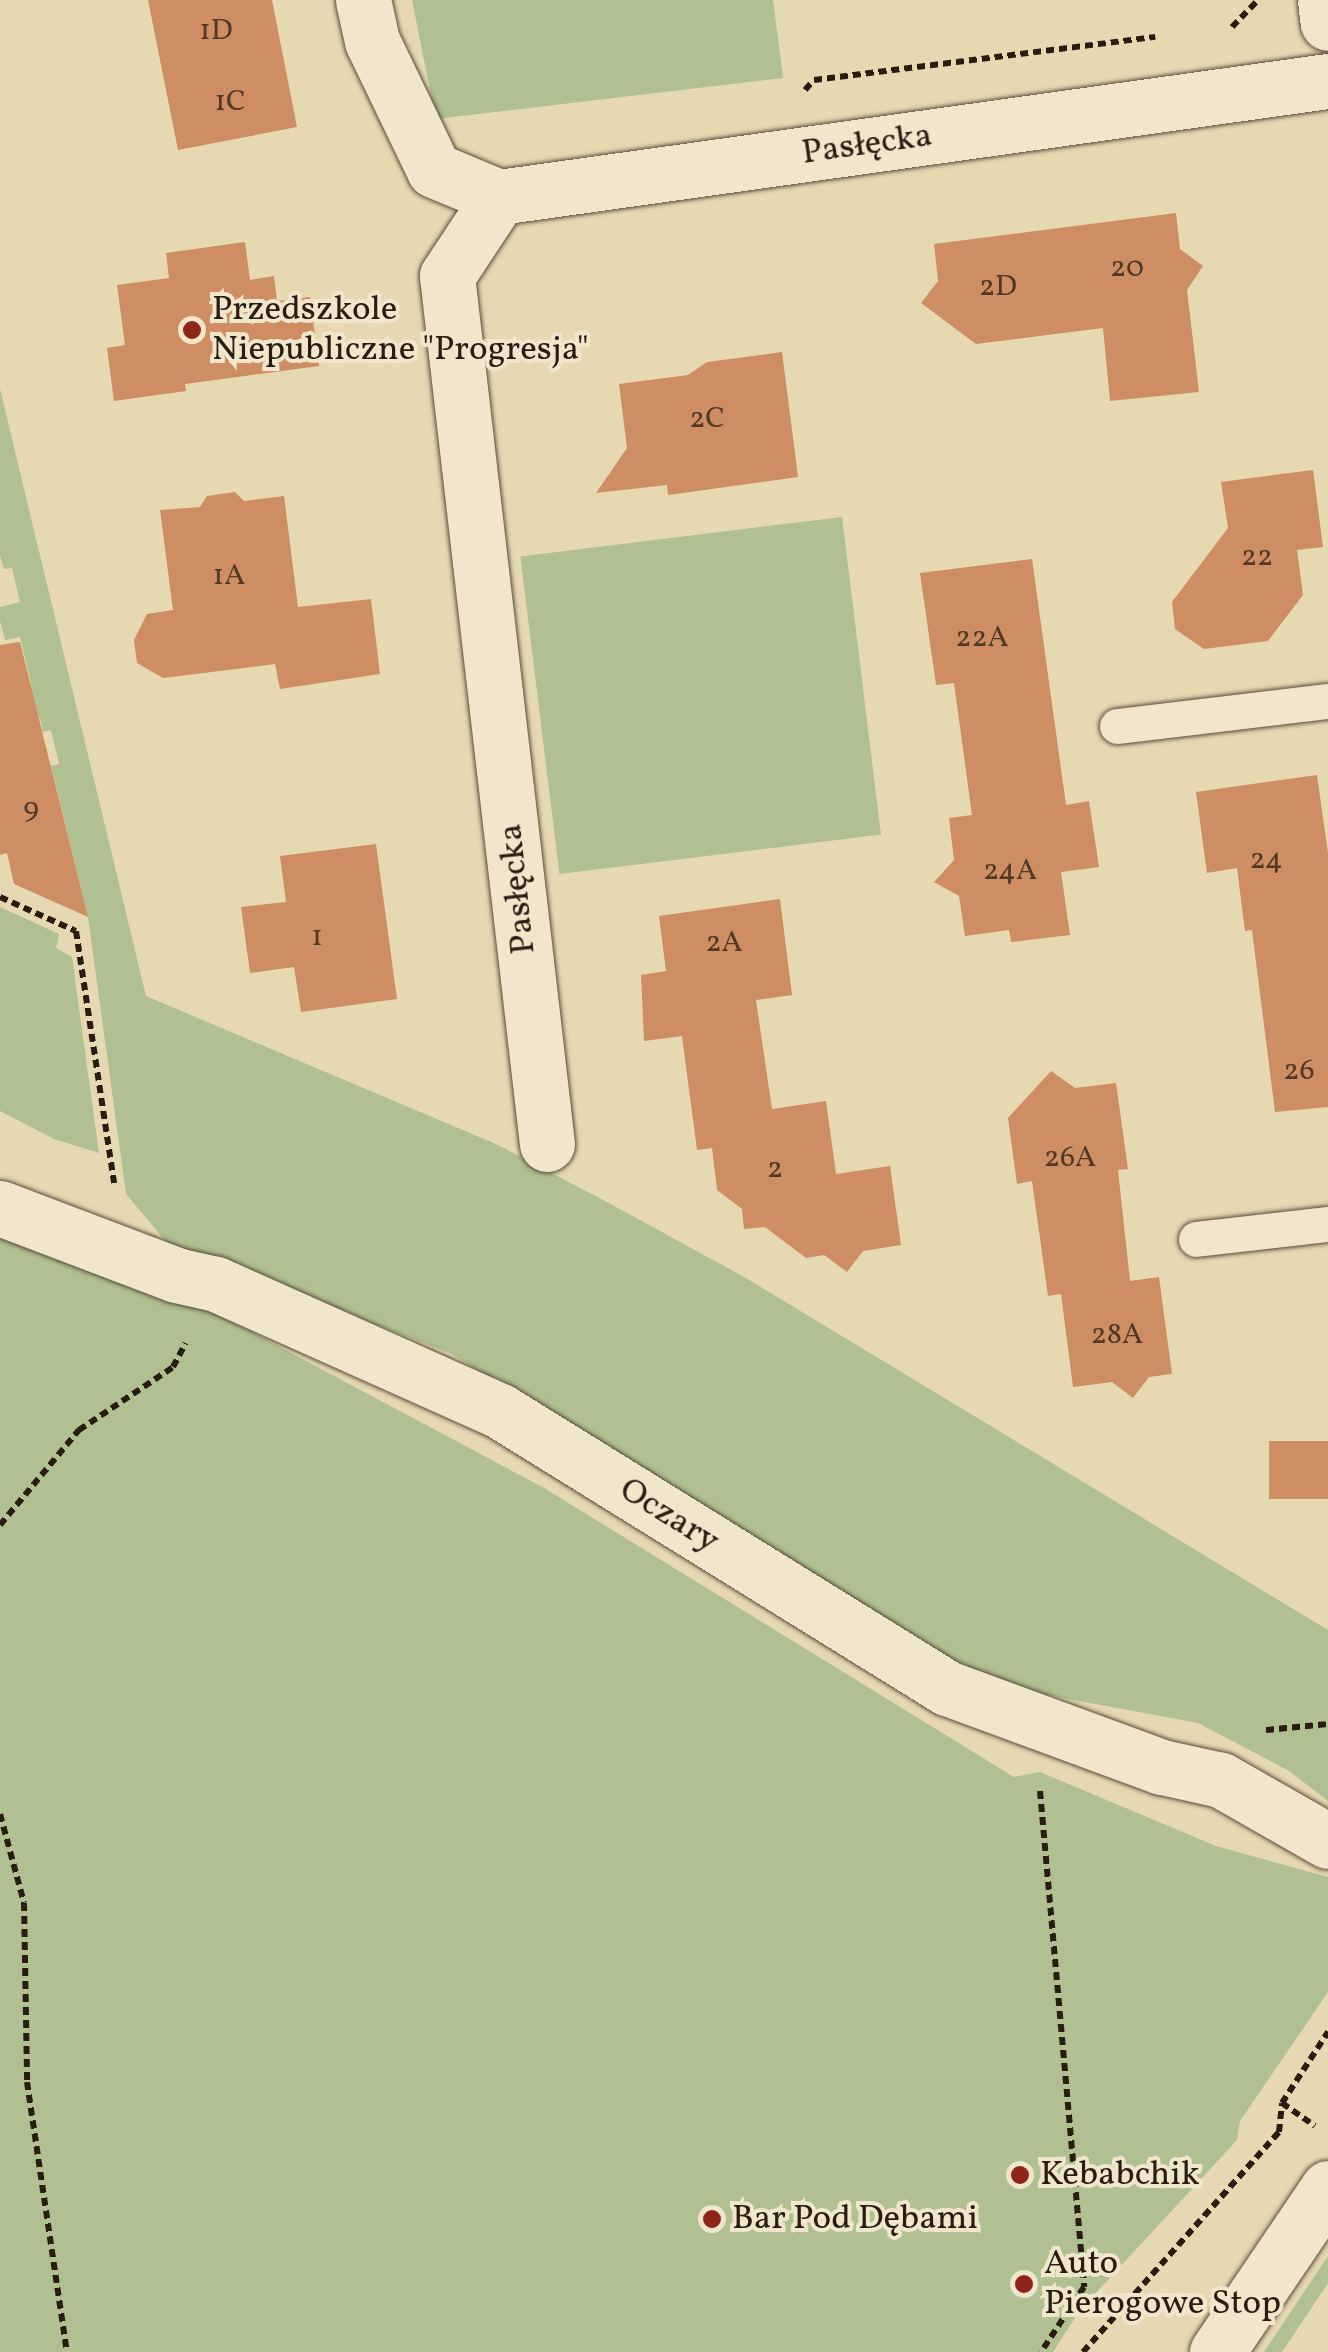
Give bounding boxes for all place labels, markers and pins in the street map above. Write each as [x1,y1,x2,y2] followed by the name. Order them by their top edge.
[212,289,589,371] place label: Przedszkole Niepubliczne "Progresja"
[181,319,203,341] marker: Przedszkole Niepubliczne "Progresja"
[1040,2154,1200,2196] place label: Kebabchik
[1009,2164,1031,2186] marker: Kebabchik
[732,2198,978,2240] place label: Bar Pod Dębami
[701,2208,723,2230] marker: Bar Pod Dębami
[1044,2243,1281,2325] place label: Auto Pierogowe Stop
[1013,2273,1035,2295] marker: Auto Pierogowe Stop

